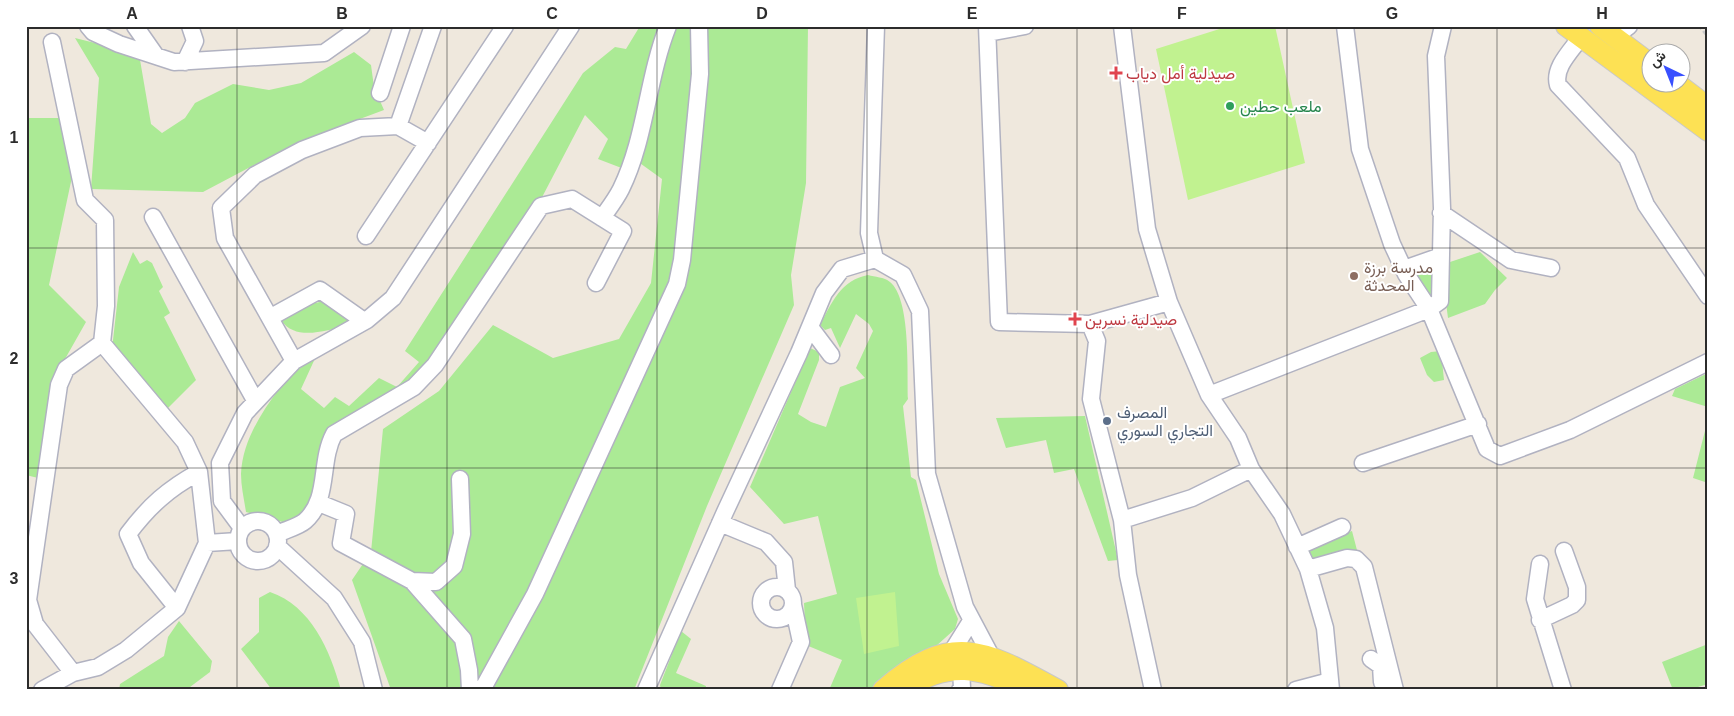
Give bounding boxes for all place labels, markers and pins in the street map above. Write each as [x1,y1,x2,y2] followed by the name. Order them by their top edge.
[1126,65,1235,84] place label: صيدلية أمل دياب
[1110,67,1122,79] marker: صيدلية أمل دياب
[1240,98,1322,117] place label: ملعب حطين
[1224,100,1236,112] marker: ملعب حطين
[1364,259,1433,294] place label: مدرسة برزة المحدثة
[1348,270,1360,282] marker: مدرسة برزة المحدثة
[1085,311,1177,330] place label: صيدلية نسرين
[1069,313,1081,325] marker: صيدلية نسرين
[1117,404,1213,444] place label: المصرف التجاري السوري
[1101,415,1113,427] marker: المصرف التجاري السوري

